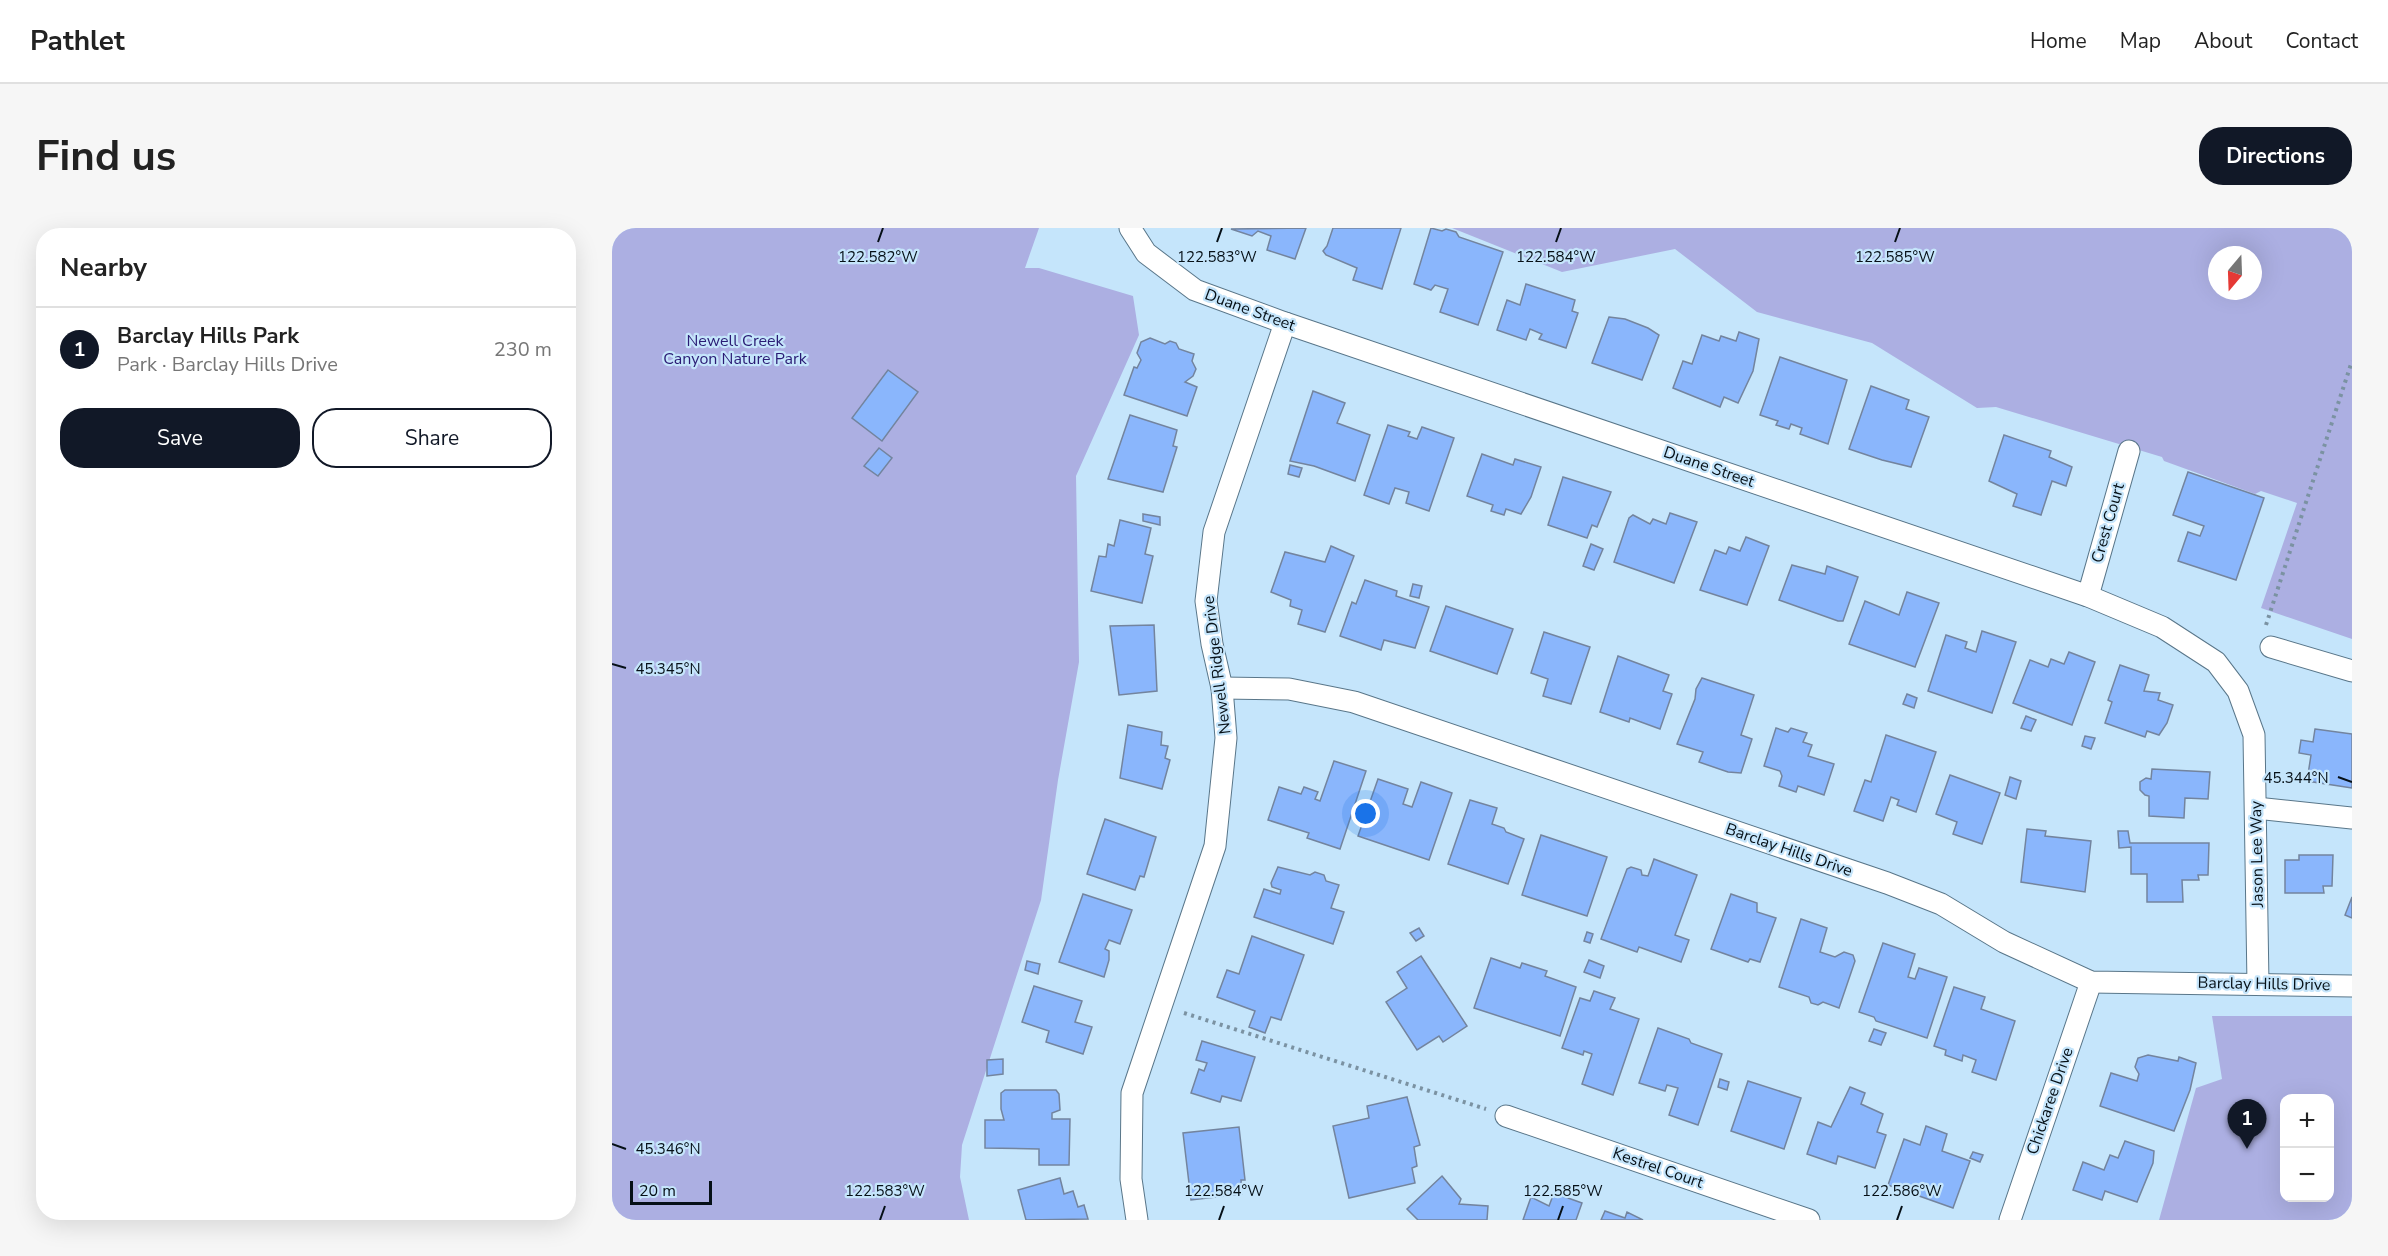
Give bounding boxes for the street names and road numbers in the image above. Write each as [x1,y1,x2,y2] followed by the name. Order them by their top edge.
[1202,283,1299,337] street label: Duane Street
[1661,441,1758,493] street label: Duane Street
[2086,480,2130,565] street label: Crest Court
[1198,594,1236,736] street label: Newell Ridge Drive
[2245,800,2269,908] street label: Jason Lee Way
[1723,818,1855,882] street label: Barclay Hills Drive
[2197,972,2331,996] street label: Barclay Hills Drive
[2021,1044,2079,1158] street label: Chickaree Drive
[1610,1142,1707,1194] street label: Kestrel Court

